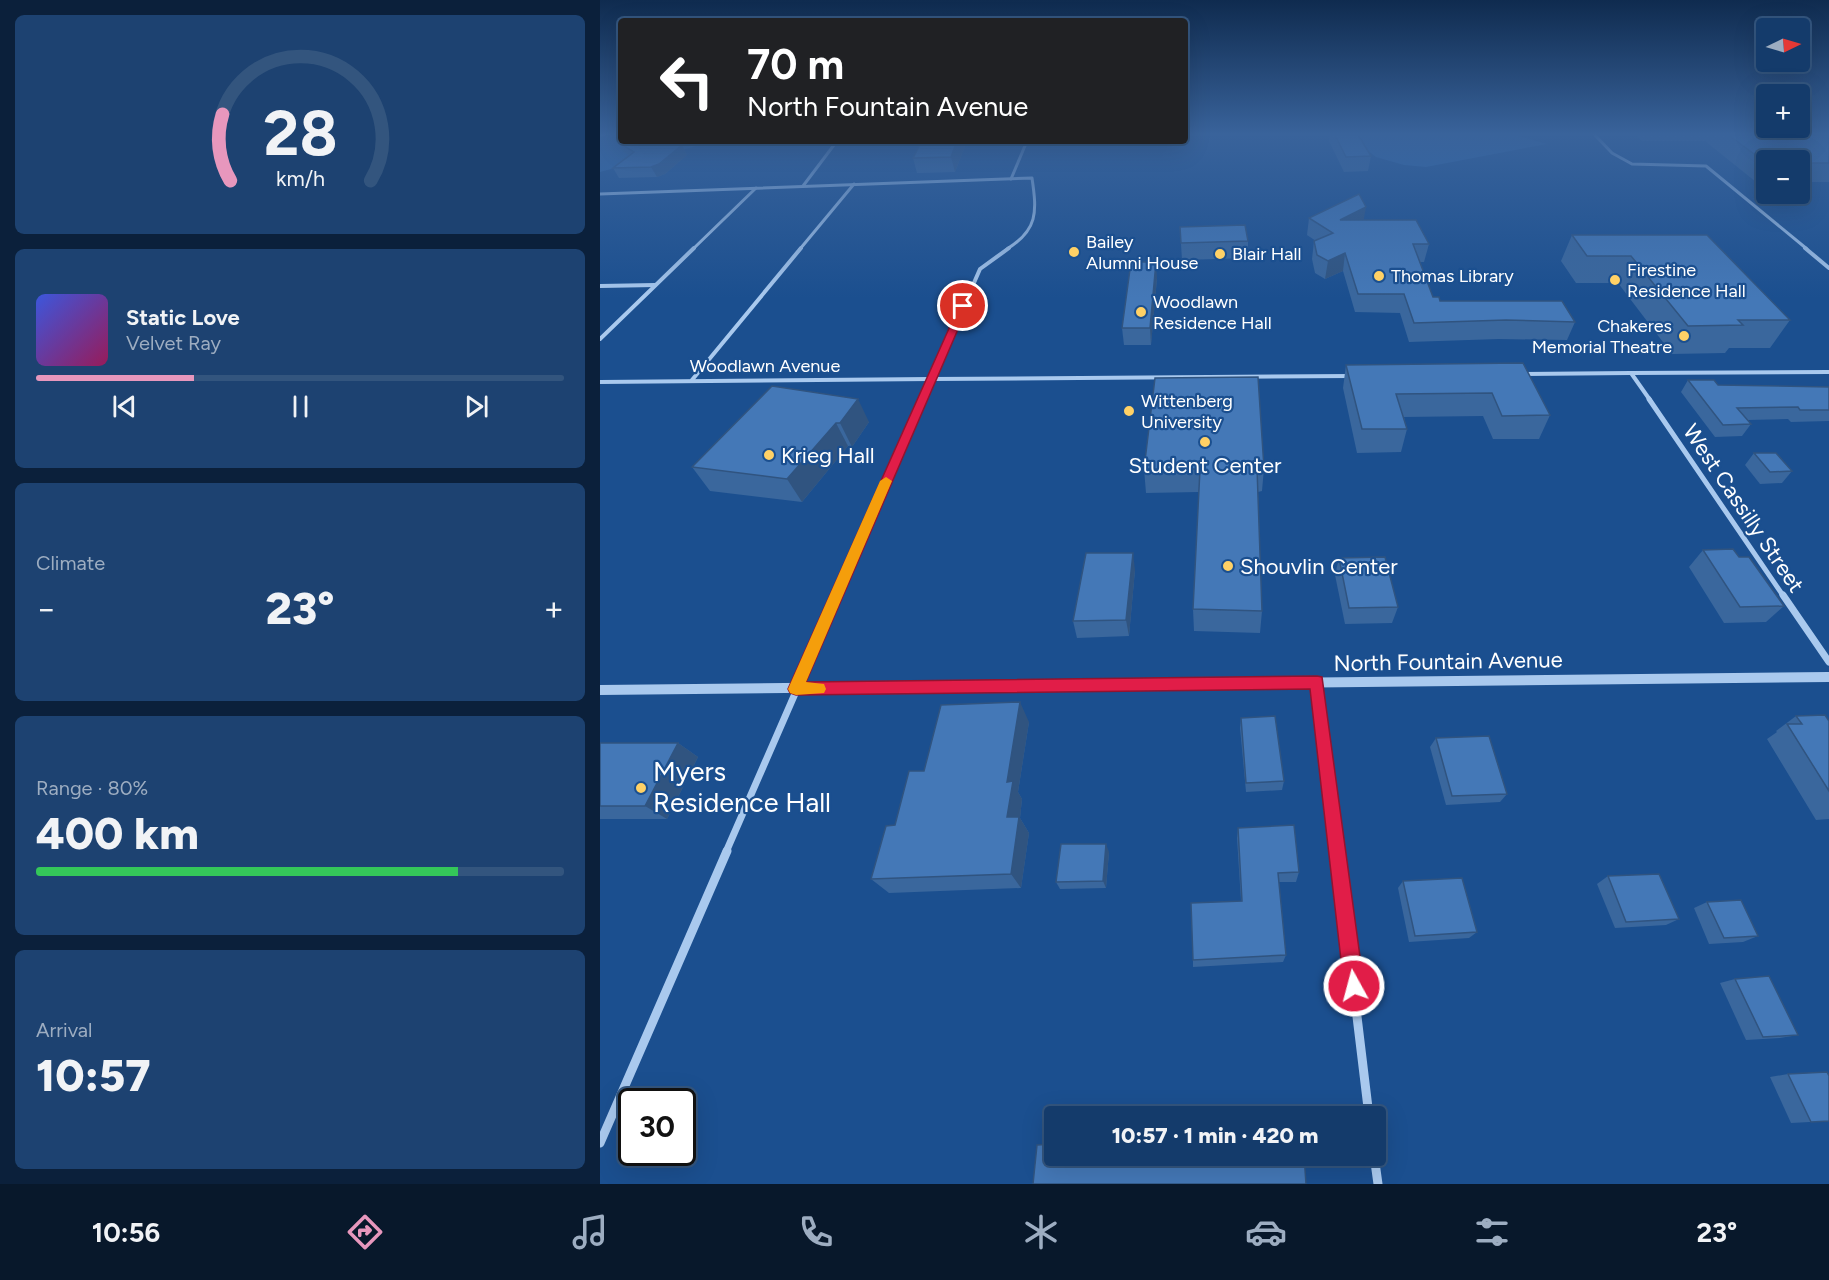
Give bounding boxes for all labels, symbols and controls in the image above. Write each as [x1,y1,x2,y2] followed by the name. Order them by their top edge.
[1756,18,1810,72] north arrow
[1756,18,1810,204] map controls
[747,39,844,90] text: 70 m
[648,42,726,120] icon: left
[1756,84,1810,138] button: +
[747,90,1028,123] text: North Fountain Avenue
[263,97,337,172] text: 28
[1756,150,1810,204] button: −
[276,167,324,192] text: km/h
[1086,231,1199,274] place label: Bailey Alumni House
[1232,243,1301,265] place label: Blair Hall
[1067,245,1081,259] marker: Bailey Alumni House
[1213,247,1227,261] marker: Blair Hall
[1627,259,1746,302] place label: Firestine Residence Hall
[1391,265,1514,287] place label: Thomas Library
[1372,269,1386,283] marker: Thomas Library
[1608,273,1622,287] marker: Firestine Residence Hall
[937,280,988,331] pin
[946,289,979,322] icon: arrive
[1153,291,1272,334] place label: Woodlawn Residence Hall
[126,304,240,331] text: Static Love
[1134,305,1148,319] marker: Woodlawn Residence Hall
[1532,315,1672,358] place label: Chakeres Memorial Theatre
[1677,329,1691,343] marker: Chakeres Memorial Theatre
[126,331,221,355] text: Velvet Ray
[690,355,840,377] street label: Woodlawn Avenue
[108,390,141,423] icon: previous
[284,390,317,423] icon: pause
[460,390,493,423] icon: next
[1141,390,1233,433] place label: Wittenberg University
[1122,404,1136,418] marker: Wittenberg University
[1677,419,1810,598] street label: West Cassilly Street
[1198,435,1212,449] marker: Student Center
[781,442,875,469] place label: Krieg Hall
[762,448,776,462] marker: Krieg Hall
[1129,452,1282,479] place label: Student Center
[36,551,105,575] text: Climate
[1240,553,1398,580] place label: Shouvlin Center
[1221,559,1235,573] marker: Shouvlin Center
[266,581,334,635] text: 23°
[36,589,57,628] text: −
[543,589,564,628] text: +
[1333,646,1563,677] street label: North Fountain Avenue
[653,755,831,819] place label: Myers Residence Hall
[36,776,148,800] text: Range · 80%
[634,781,648,795] marker: Myers Residence Hall
[36,806,199,860] text: 400 km
[1322,954,1386,1018] position arrow
[36,1018,92,1042] text: Arrival
[36,1048,151,1102] text: 10:57
[618,1088,696,1166] speed limit sign: 30
[1112,1122,1318,1149] text: 10:57 · 1 min · 420 m
[344,1211,386,1253] icon: directions
[569,1211,611,1253] icon: music
[795,1211,837,1253] icon: phone
[1020,1211,1062,1253] icon: climate
[1245,1211,1287,1253] icon: car
[1471,1211,1513,1253] icon: filters
[92,1216,160,1249] text: 10:56
[1696,1216,1737,1249] text: 23°

